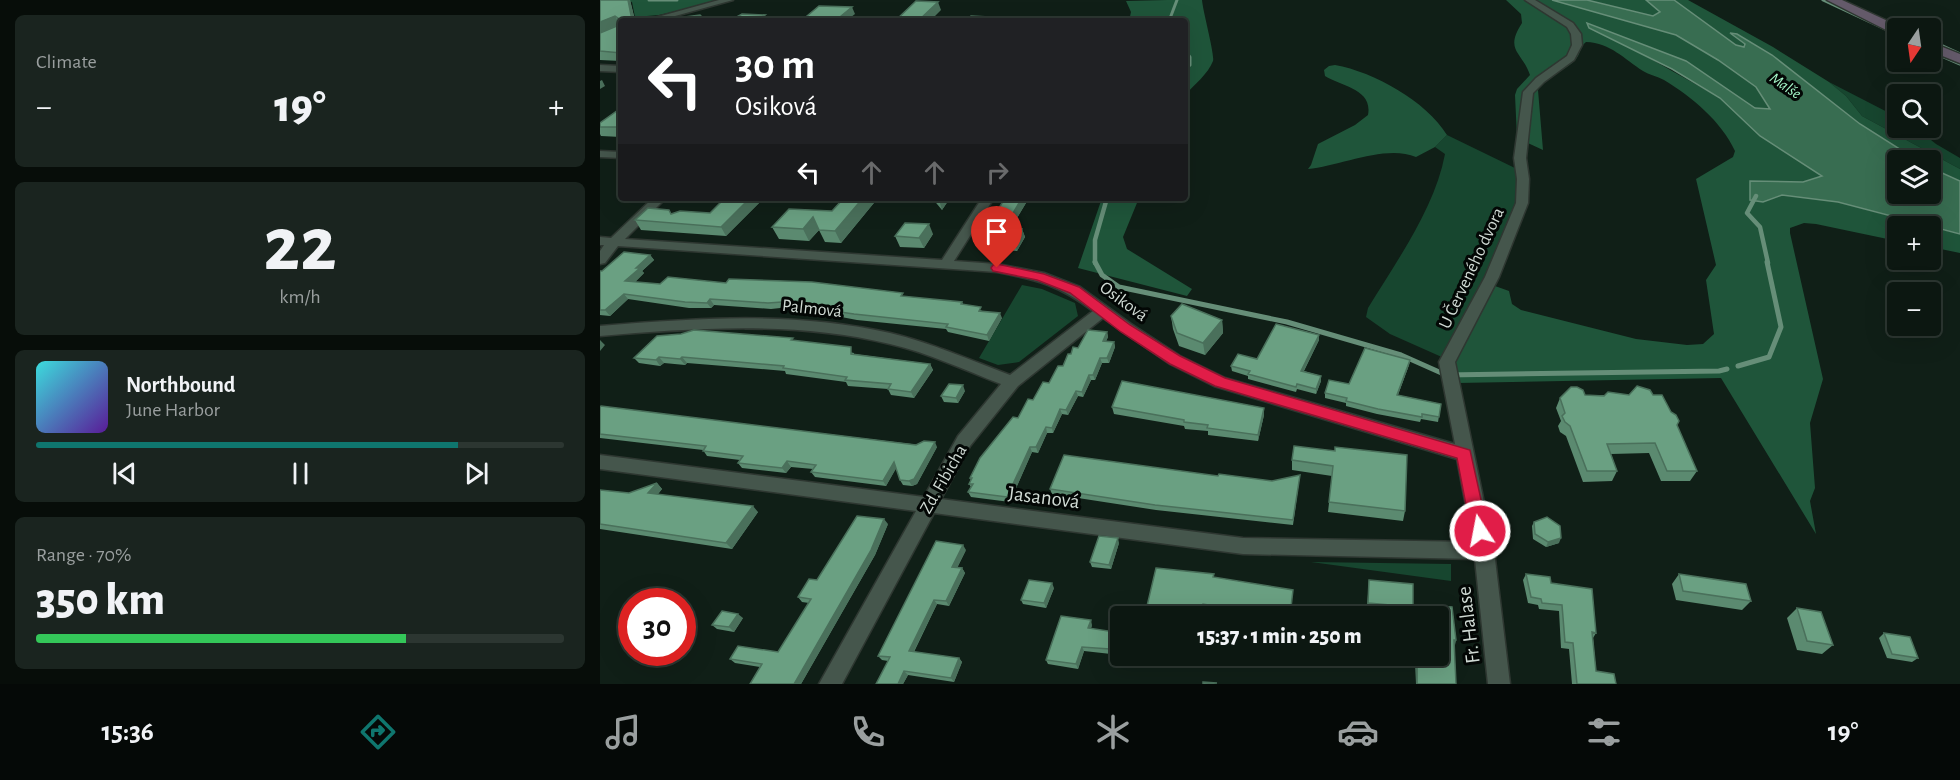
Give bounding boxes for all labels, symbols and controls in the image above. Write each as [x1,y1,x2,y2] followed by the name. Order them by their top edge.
[1887,18,1941,72] north arrow
[1887,18,1941,336] map controls
[636,42,714,120] icon: left
[735,44,815,86] text: 30 m
[36,52,97,72] text: Climate
[1767,70,1804,102] water label: Malše
[1887,84,1941,138] button: search
[274,85,326,130] text: 19°
[36,91,52,124] text: −
[548,91,564,124] text: +
[735,93,817,120] text: Osiková
[1887,150,1941,204] button: layers
[792,156,825,189] icon: left
[855,156,888,189] icon: ahead
[918,156,951,189] icon: ahead
[981,156,1014,189] icon: right
[1433,204,1508,332] street label: U Červeného dvora
[971,206,1022,268] pin
[263,207,337,285] text: 22
[980,215,1013,248] icon: arrive
[1887,216,1941,270] button: +
[1096,278,1151,325] street label: Osiková
[1887,282,1941,336] button: −
[279,287,321,307] text: km/h
[781,297,843,321] street label: Palmová
[126,374,235,396] text: Northbound
[126,400,220,420] text: June Harbor
[917,442,971,517] street label: Zd. Fibicha
[108,457,141,490] icon: previous
[284,457,317,490] icon: pause
[460,457,493,490] icon: next
[1007,483,1081,512] street label: Jasanová
[1448,499,1512,563] position arrow
[36,545,132,565] text: Range · 70%
[36,578,165,623] text: 350 km
[1453,585,1484,665] street label: Fr. Halase
[618,588,696,666] speed limit sign: 30
[1197,625,1362,647] text: 15:37 · 1 min · 250 m
[357,711,399,753] icon: directions
[602,711,644,753] icon: music
[847,711,889,753] icon: phone
[1092,711,1134,753] icon: climate
[1337,711,1379,753] icon: car
[1583,711,1625,753] icon: filters
[102,718,154,745] text: 15:36
[1828,718,1858,745] text: 19°

